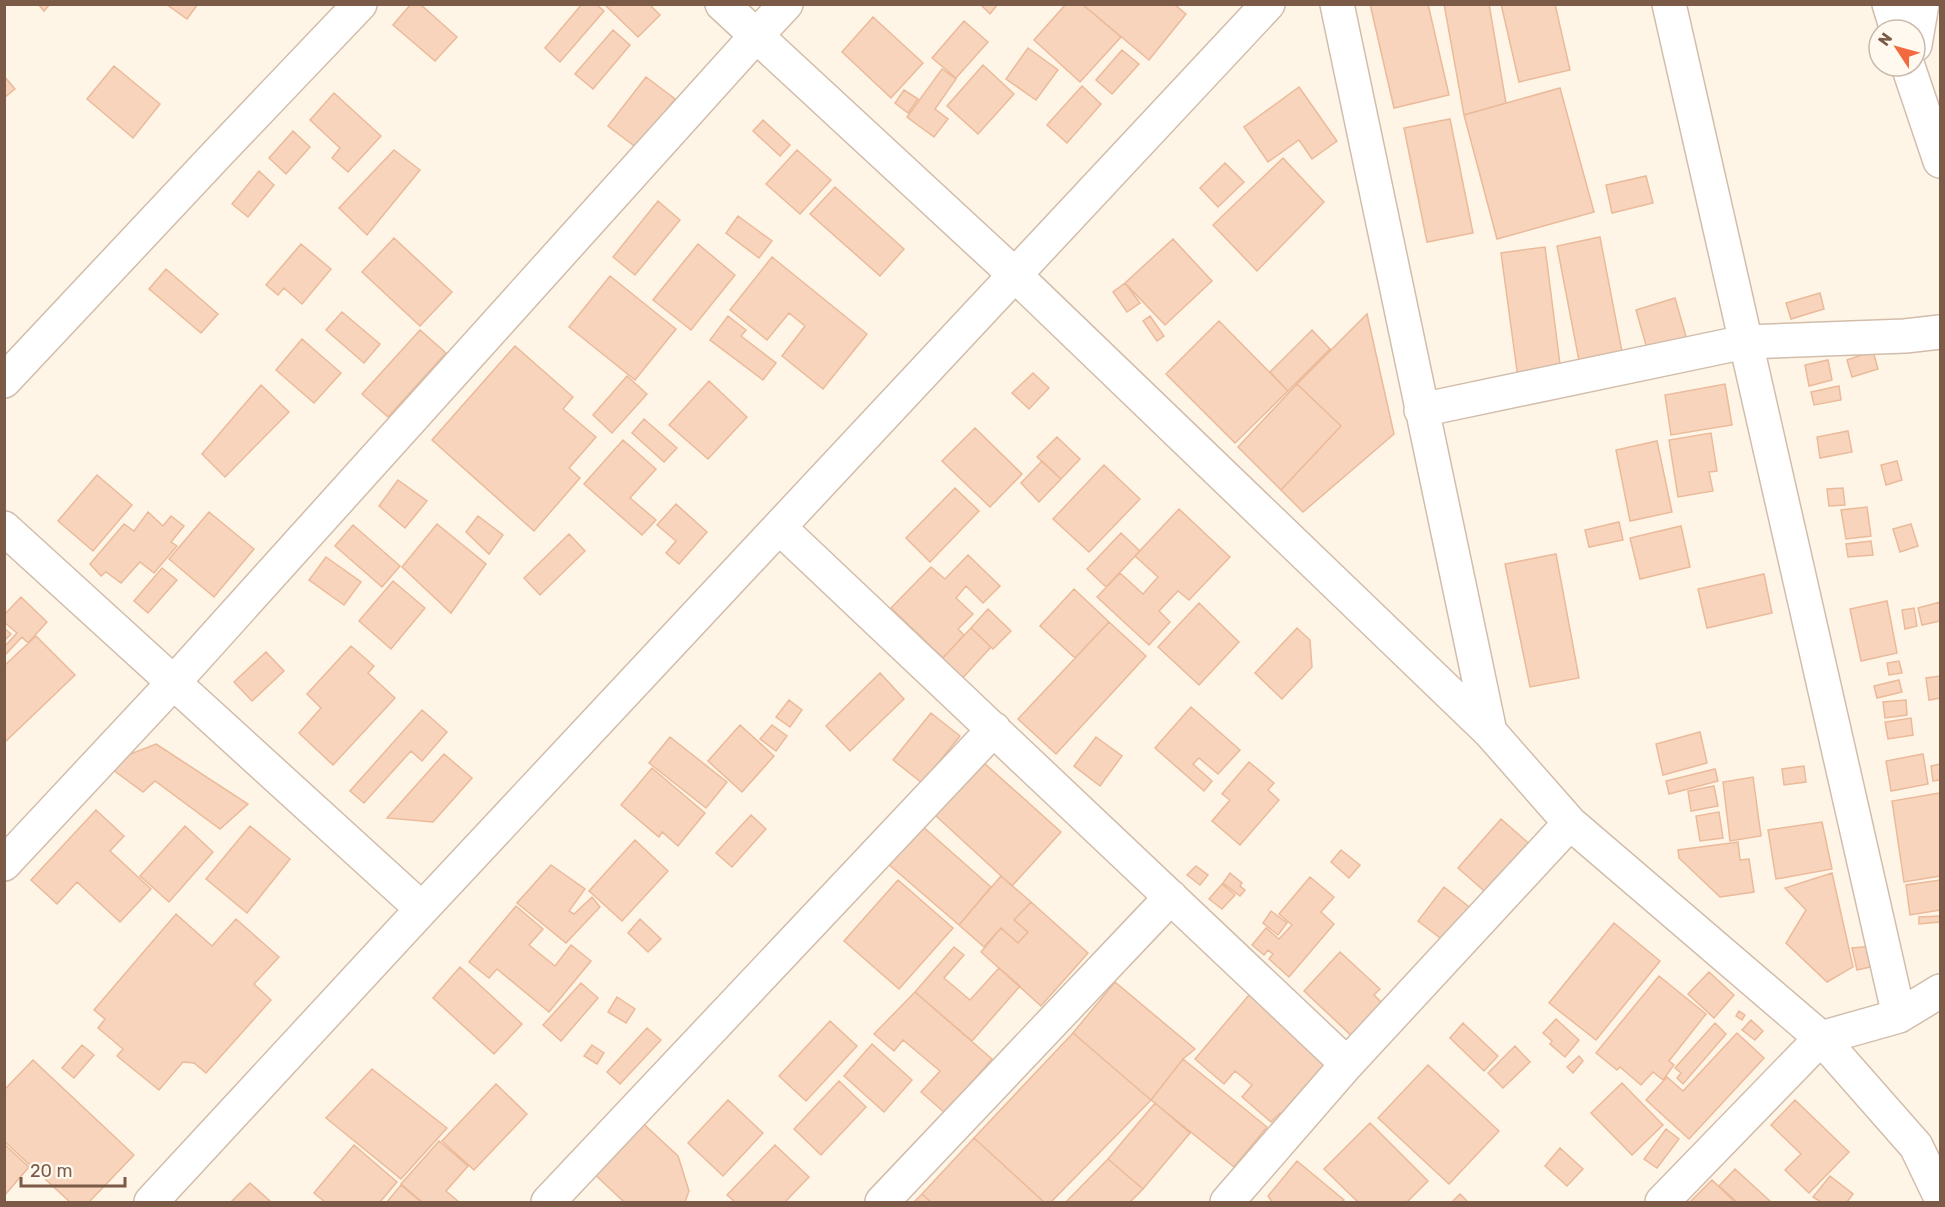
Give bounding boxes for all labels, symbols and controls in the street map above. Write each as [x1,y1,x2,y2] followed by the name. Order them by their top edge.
[1867,18,1927,78] north arrow
[1874,29,1896,50] text: N
[21,1150,124,1188] scale bar
[30,1160,72,1182] text: 20 m

